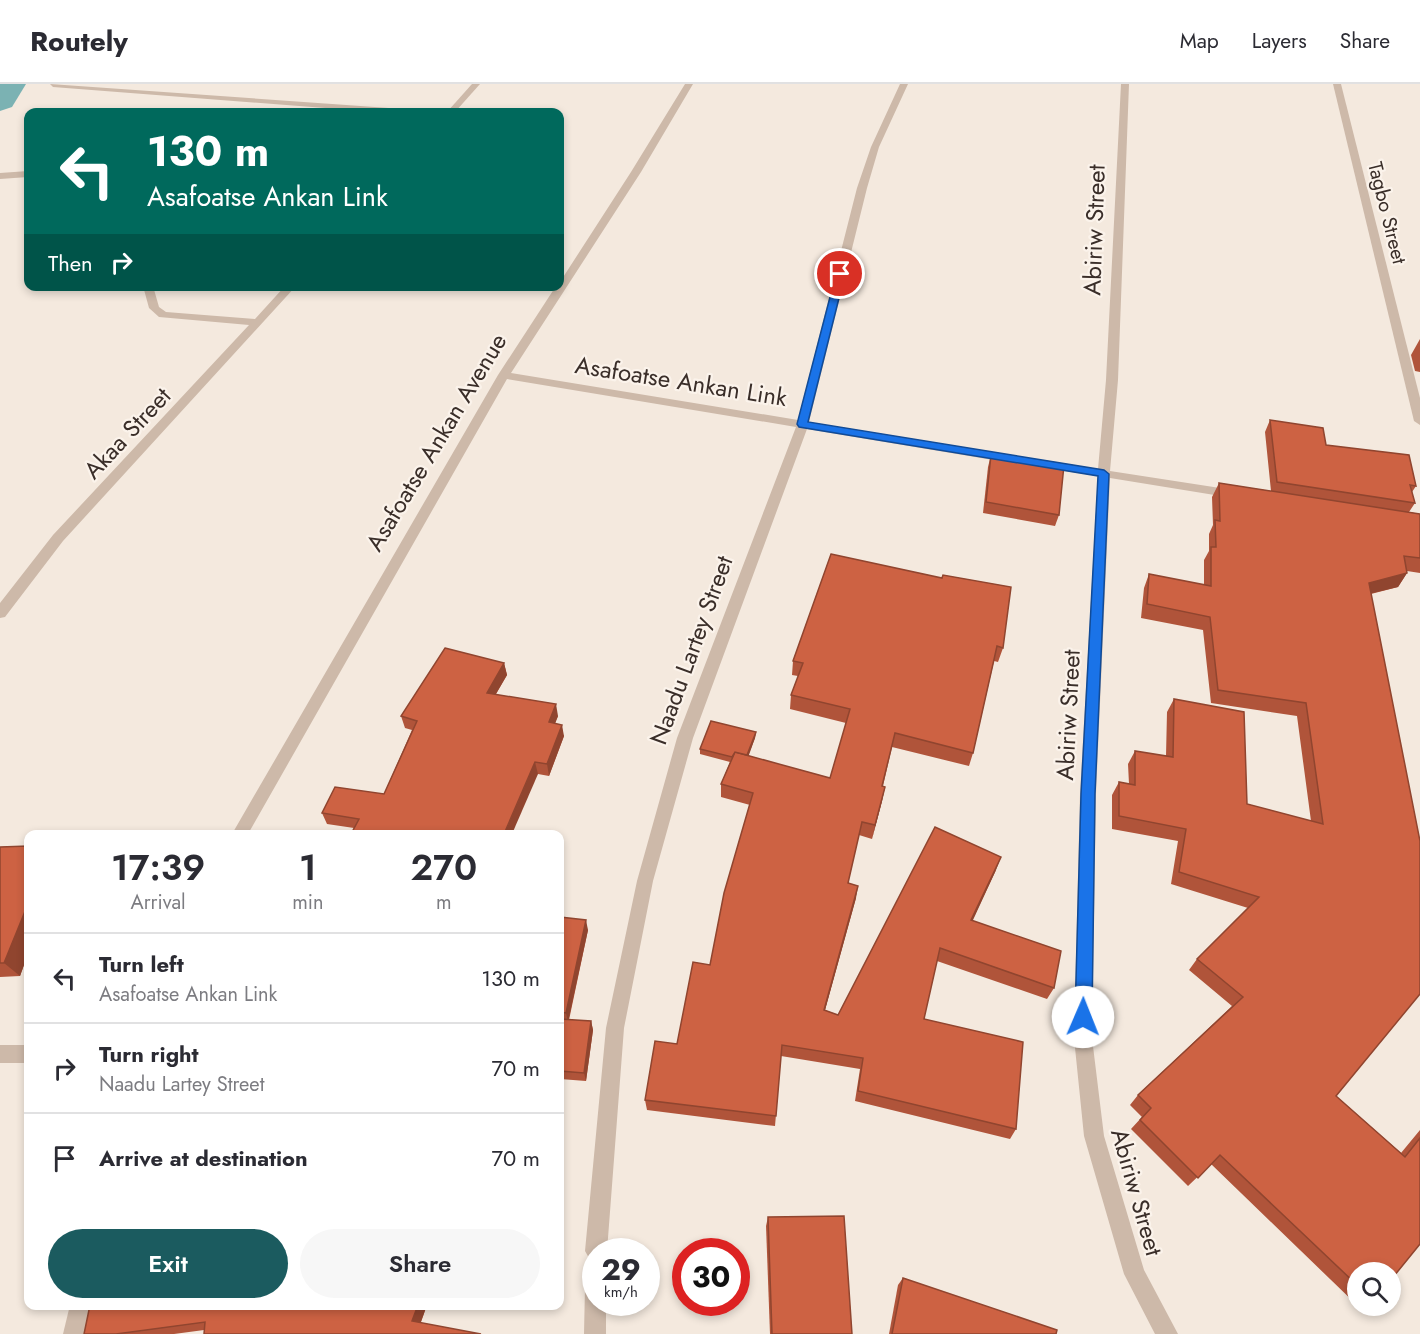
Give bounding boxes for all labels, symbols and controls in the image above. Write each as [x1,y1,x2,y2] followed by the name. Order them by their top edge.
[30,21,128,62] text: Routely
[1180,26,1219,56] text: Map
[1252,26,1307,56] text: Layers
[1340,26,1390,56] text: Share
[147,121,269,182] text: 130 m
[48,132,126,210] icon: left
[1360,159,1414,267] street label: Tagbo Street
[1074,164,1114,296] street label: Abiriw Street
[147,177,388,216] text: Asafoatse Ankan Link
[105,246,138,279] icon: right
[48,247,93,279] text: Then
[814,248,865,299] pin
[823,257,856,290] icon: arrive
[357,326,515,558] street label: Asafoatse Ankan Avenue
[573,347,790,415] street label: Asafoatse Ankan Link
[75,379,179,487] street label: Akaa Street
[641,551,741,749] street label: Naadu Lartey Street
[1047,648,1089,781] street label: Abiriw Street
[111,841,205,893] text: 17:39
[299,841,317,893] text: 1
[410,841,477,893] text: 270
[131,888,186,917] text: Arrival
[292,888,324,917] text: min
[436,888,452,917] text: m
[99,948,184,980] text: Turn left
[48,962,81,995] icon: left
[481,962,540,994] text: 130 m
[99,980,277,1009] text: Asafoatse Ankan Link
[1051,985,1115,1049] position arrow
[99,1038,199,1070] text: Turn right
[48,1052,81,1085] icon: right
[491,1052,540,1084] text: 70 m
[99,1070,264,1099] text: Naadu Lartey Street
[1102,1124,1172,1260] street label: Abiriw Street
[48,1142,81,1175] icon: arrive
[99,1142,308,1174] text: Arrive at destination
[491,1142,540,1174] text: 70 m
[48,1229,288,1298] button: Exit
[300,1229,540,1298] button: Share
[672,1238,750,1316] speed limit sign: 30
[601,1248,641,1291] text: 29
[1347,1262,1401,1316] map controls
[1347,1262,1401,1316] button: search
[604,1281,638,1303] text: km/h

